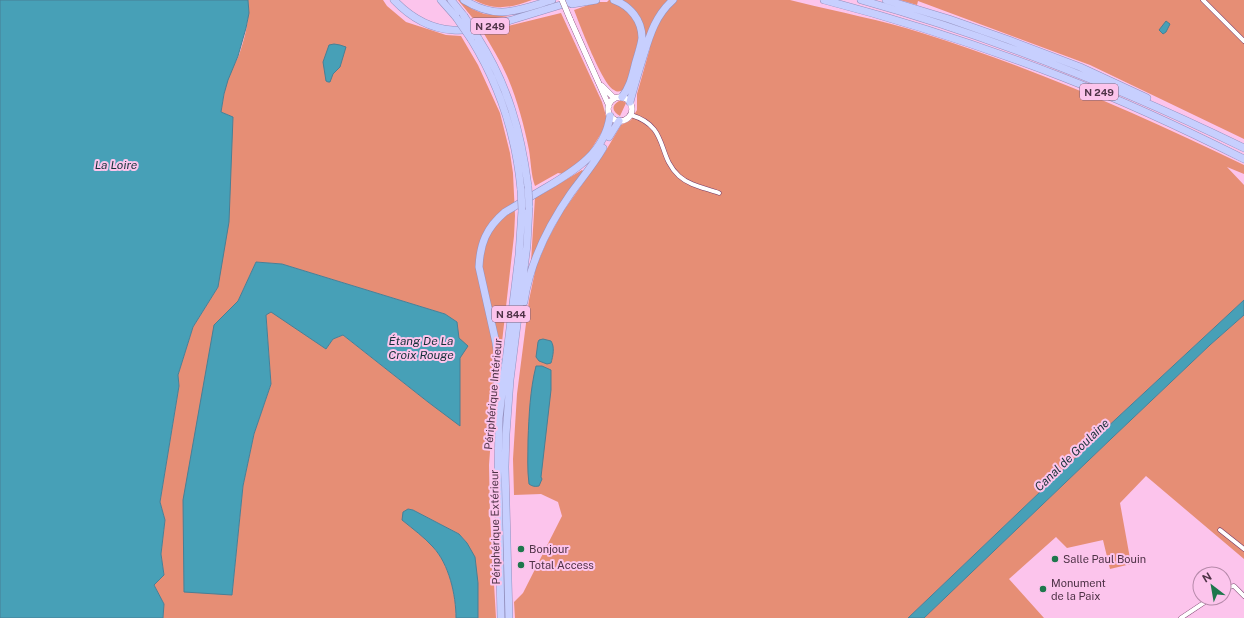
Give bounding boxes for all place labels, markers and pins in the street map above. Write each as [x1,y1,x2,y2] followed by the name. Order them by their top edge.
[529,543,569,555] place label: Bonjour
[516,544,526,554] marker: Bonjour
[1063,553,1146,565] place label: Salle Paul Bouin
[1050,554,1060,564] marker: Salle Paul Bouin
[529,559,594,571] place label: Total Access
[516,560,526,570] marker: Total Access
[1051,577,1106,602] place label: Monument de la Paix
[1038,584,1048,594] marker: Monument de la Paix

